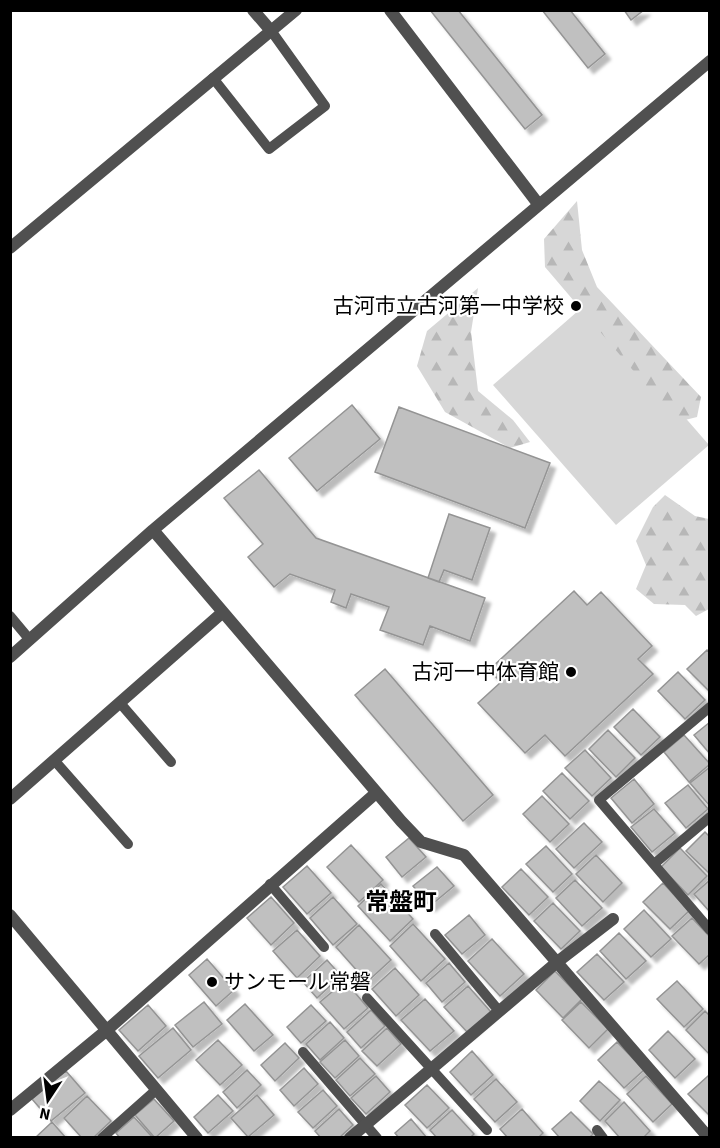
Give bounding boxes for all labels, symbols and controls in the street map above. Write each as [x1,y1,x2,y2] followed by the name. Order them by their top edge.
[333,291,564,321] place label: 古河市立古河第一中学校
[569,299,583,313] marker: 古河市立古河第一中学校
[412,657,559,687] place label: 古河一中体育館
[564,665,578,679] marker: 古河一中体育館
[365,885,437,920] district label: 常盤町
[224,967,371,997] place label: サンモール常磐
[205,975,219,989] marker: サンモール常磐
[18,1070,78,1130] north arrow
[37,1102,53,1126] text: N

